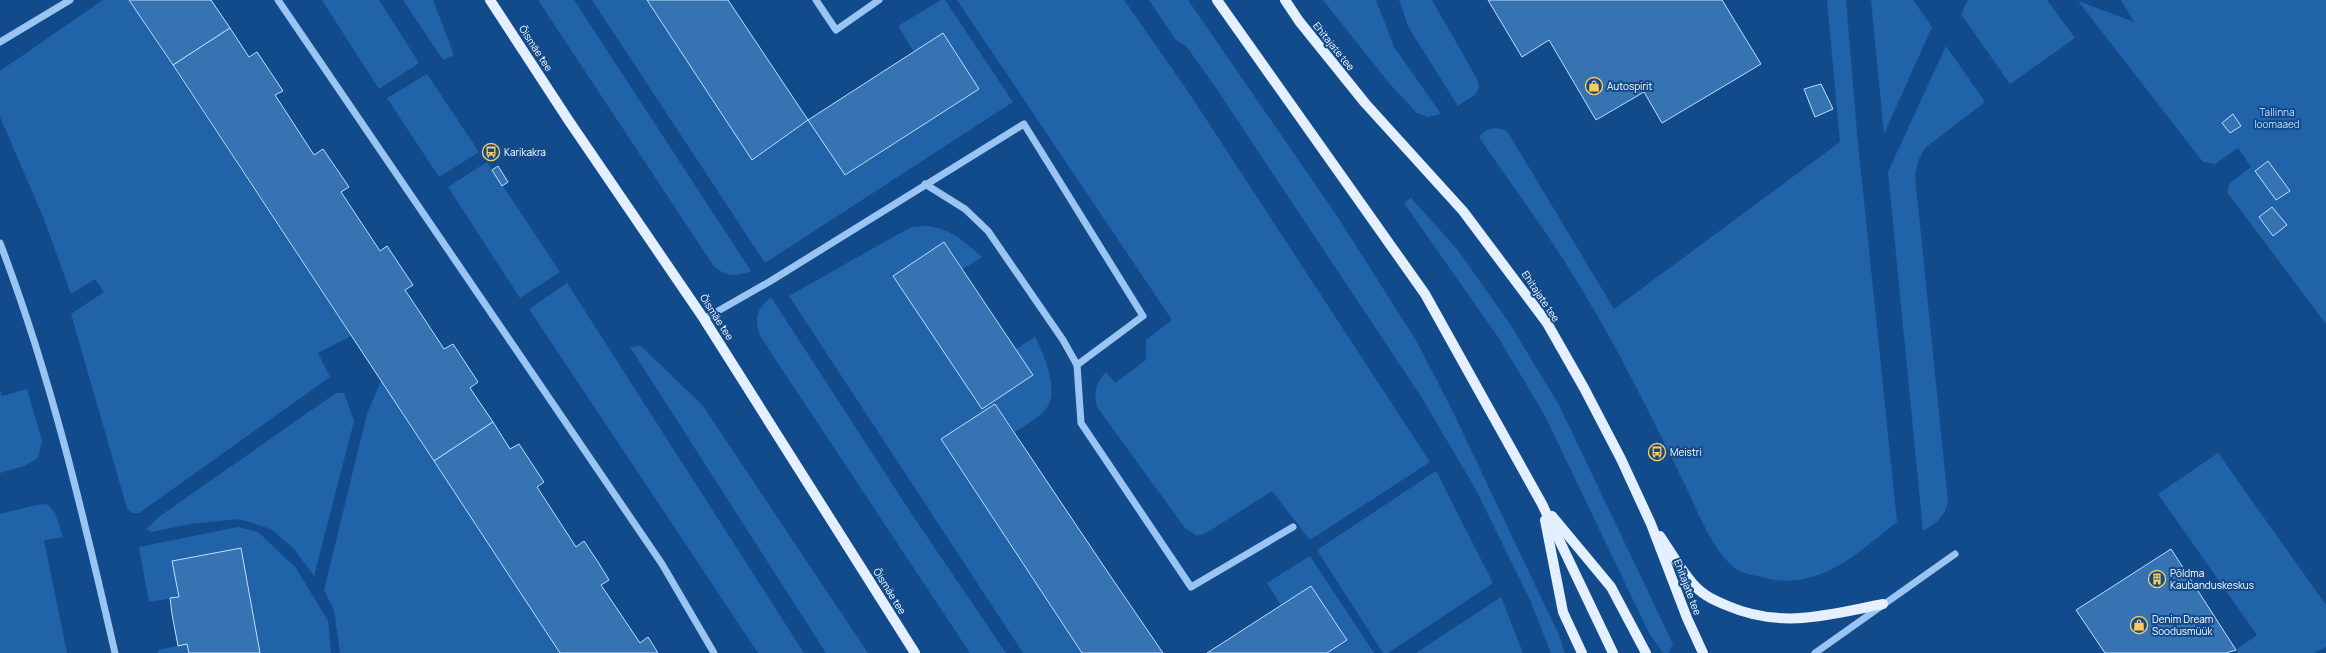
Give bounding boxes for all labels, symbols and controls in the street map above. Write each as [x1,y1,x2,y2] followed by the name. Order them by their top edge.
[1310,19,1358,73] street label: Ehitajate tee
[516,22,556,74] street label: Õismäe tee
[1584,76,1604,96] shop icon: Autospirit
[1607,79,1652,93] place label: Autospirit
[2254,105,2300,131] park label: Tallinna loomaaed
[481,142,501,162] bus stop icon: Karikakra
[504,145,546,159] place label: Karikakra
[1519,268,1563,324] street label: Ehitajate tee
[697,291,737,343] street label: Õismäe tee
[1647,442,1667,462] bus stop icon: Meistri
[1670,445,1702,459] place label: Meistri
[1671,557,1705,617] street label: Ehitajate tee
[870,565,910,617] street label: Õismäe tee
[2170,566,2254,592] place label: Põldma Kaubanduskeskus
[2147,569,2167,589] building icon: Põldma Kaubanduskeskus
[2152,612,2213,638] place label: Denim Dream Soodusmüük
[2129,615,2149,635] shop icon: Denim Dream Soodusmüük

